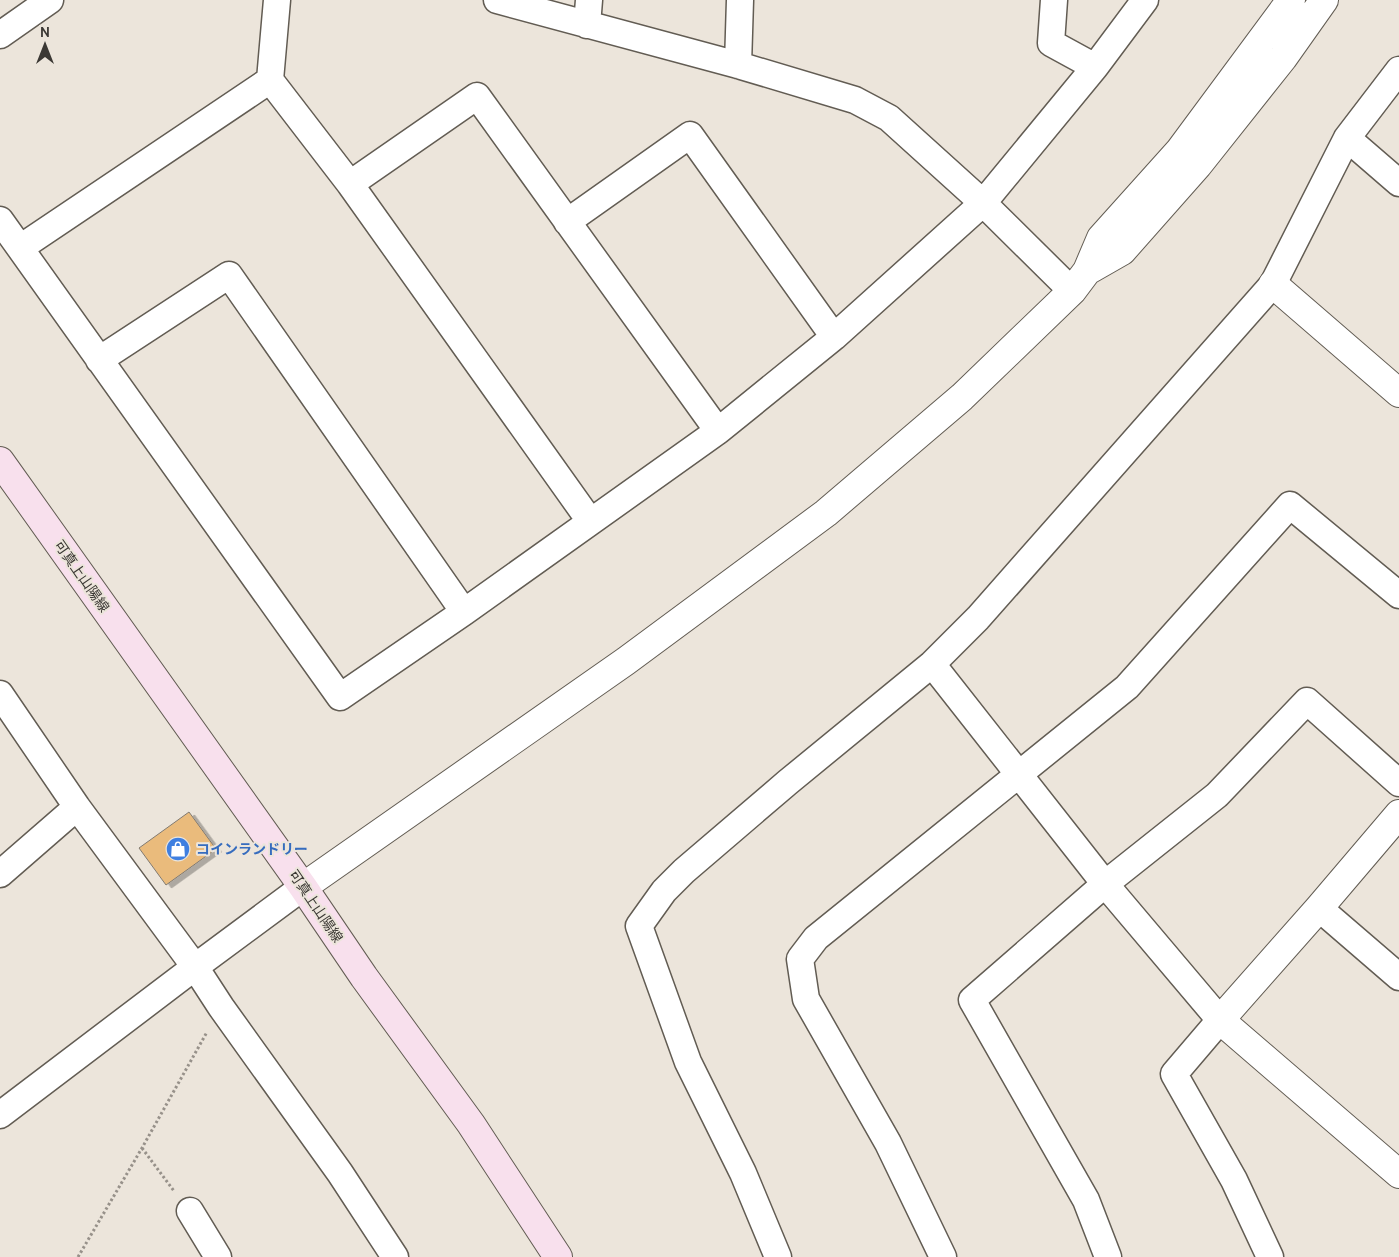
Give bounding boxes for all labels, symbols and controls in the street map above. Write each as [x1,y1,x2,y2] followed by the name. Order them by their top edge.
[20,20,70,70] north arrow
[40,23,50,41] text: N
[51,536,113,616] street label: 可真上山陽線
[165,836,191,862] shop icon: コインランドリー
[196,840,308,858] place label: コインランドリー
[285,866,347,946] street label: 可真上山陽線

